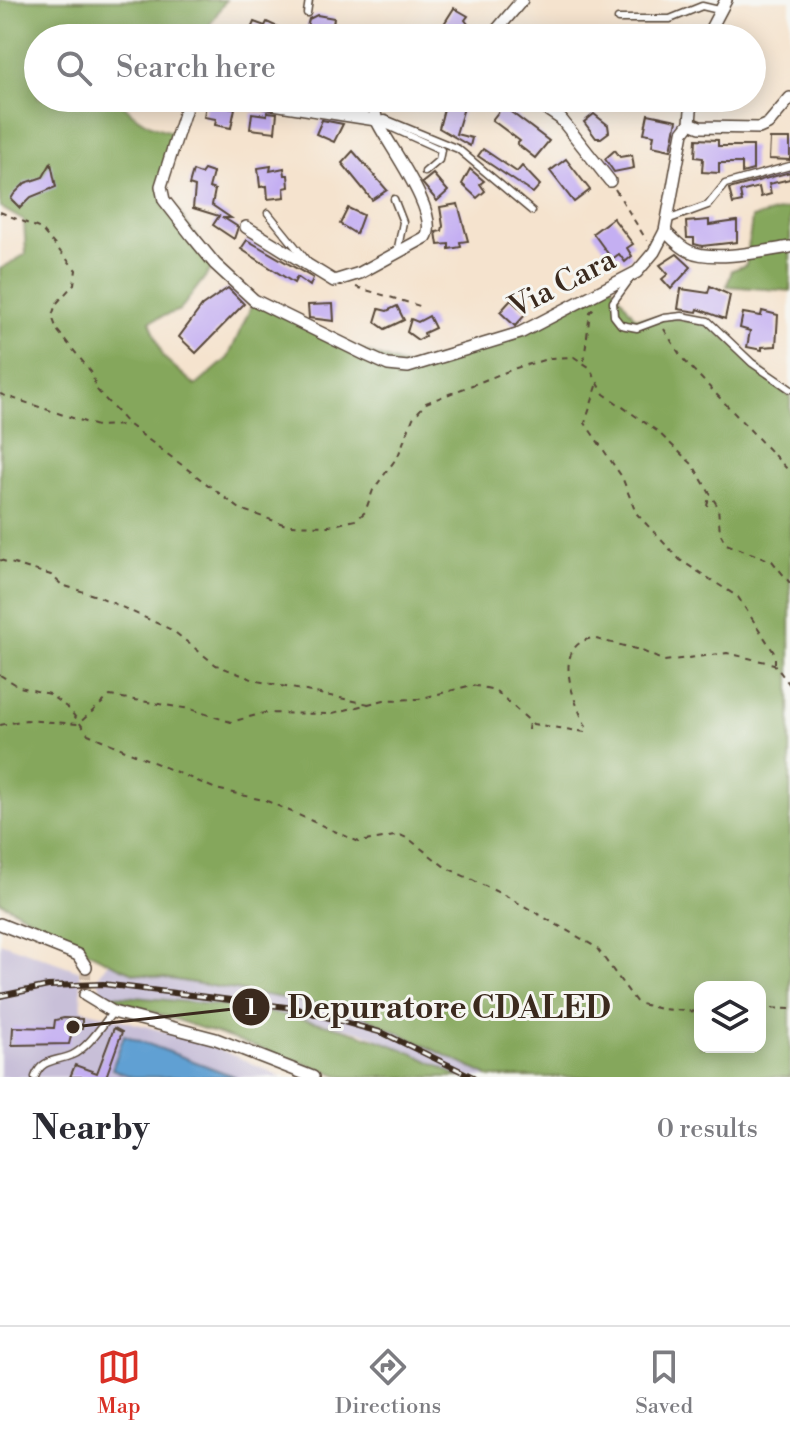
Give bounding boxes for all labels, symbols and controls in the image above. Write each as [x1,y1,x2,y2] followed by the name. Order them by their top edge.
[24,24,766,112] search box
[52,46,96,90] icon: search
[116,49,276,87] text: Search here
[502,241,623,327] street label: Via Cara
[231,979,627,1035] callout: Depuratore CDALED
[694,981,766,1053] map controls
[694,981,766,1053] button: layers
[287,988,611,1028] text: Depuratore CDALED
[245,993,257,1023] text: 1
[32,1108,150,1150] text: Nearby
[657,1113,758,1145] text: 0 results
[97,1345,141,1420] tab: Map
[335,1345,441,1420] tab: Directions
[635,1345,693,1420] tab: Saved

